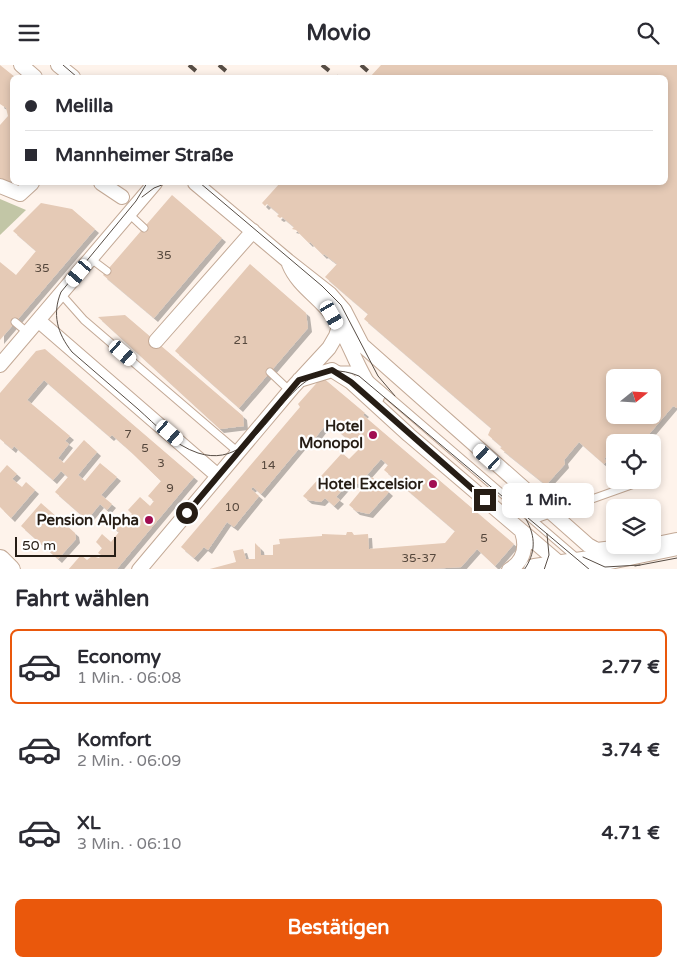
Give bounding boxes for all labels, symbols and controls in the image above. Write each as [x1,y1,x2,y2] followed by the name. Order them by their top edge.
[15,19,43,47] icon: menu
[634,19,662,47] icon: search
[306,20,371,46] text: Movio
[55,95,113,117] text: Melilla
[55,144,233,166] text: Mannheimer Straße
[156,248,172,262] house number: 35
[63,257,94,289] car
[34,261,50,275] house number: 35
[318,298,345,332] car
[233,333,249,347] house number: 21
[106,337,139,369] car
[606,369,661,424] north arrow
[606,369,661,554] map controls
[153,417,186,449] car
[299,417,363,453] place label: Hotel Monopol
[124,427,132,441] house number: 7
[367,429,379,441] marker: Hotel Monopol
[606,434,661,489] button: locate
[141,441,149,455] house number: 5
[470,441,503,473] car
[157,456,165,470] house number: 3
[260,458,276,472] house number: 14
[318,475,423,493] place label: Hotel Excelsior
[427,478,439,490] marker: Hotel Excelsior
[166,481,174,495] house number: 9
[502,483,595,517] callout: 1 Min.
[474,489,496,511] route end
[524,490,572,510] text: 1 Min.
[606,499,661,554] button: layers
[224,500,240,514] house number: 10
[176,502,198,524] route start
[37,511,139,530] place label: Pension Alpha
[143,514,155,526] marker: Pension Alpha
[480,531,488,545] house number: 5
[15,535,116,558] scale bar
[22,537,56,554] text: 50 m
[401,551,437,565] house number: 35-37
[15,586,149,612] text: Fahrt wählen
[17,644,62,689] icon: car
[77,646,161,668] text: Economy
[602,656,660,678] text: 2.77 €
[77,668,181,688] text: 1 Min. · 06:08
[17,727,62,772] icon: car
[77,729,151,751] text: Komfort
[602,739,660,761] text: 3.74 €
[77,751,181,771] text: 2 Min. · 06:09
[17,810,62,855] icon: car
[77,812,101,834] text: XL
[602,822,660,844] text: 4.71 €
[77,834,181,854] text: 3 Min. · 06:10
[15,899,662,957] button: Bestätigen

